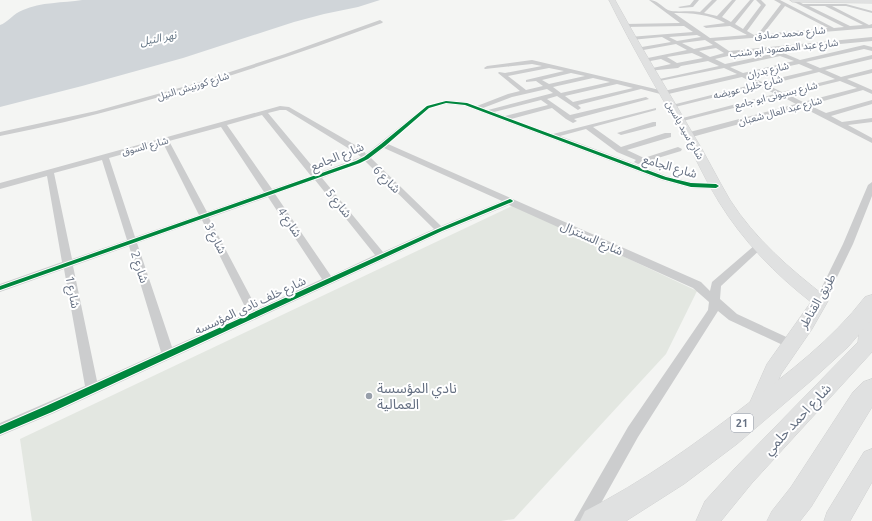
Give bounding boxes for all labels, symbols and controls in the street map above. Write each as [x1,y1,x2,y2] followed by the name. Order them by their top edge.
[754,24,826,44] street label: شارع محمد صادق
[139,28,179,48] water label: نهر النيل
[729,37,839,61] street label: شارع عبد المقصود ابو شنب
[746,60,791,82] street label: شارع بدران
[156,70,231,104] street label: شارع كورنيش النيل
[712,73,784,103] street label: شارع خليل عويضه
[733,79,819,113] street label: شارع بسيونى ابو جامع
[737,94,824,129] street label: شارع عبد العال شعبان
[662,99,706,162] street label: شارع سيد ياسين
[121,134,170,159] street label: شارع السوق
[309,139,366,175] street label: شارع الجامع
[641,152,699,183] street label: شارع الجامع
[369,163,403,197] street label: شارع 6
[321,186,354,222] street label: شارع 5
[273,205,305,241] street label: شارع 4
[558,219,625,260] street label: شارع السنترال
[200,220,229,257] street label: شارع 3
[126,249,151,286] street label: شارع 2
[796,271,840,333] street label: طريق القناطر
[192,274,309,339] street label: شارع خلف نادى المؤسسه
[61,275,83,310] street label: شارع 1
[377,380,457,412] place label: نادي المؤسسة العمالية
[760,380,836,460] street label: شارع احمد حلمي
[364,391,374,401] marker: نادي المؤسسة العمالية
[731,414,753,432] road number: 21

